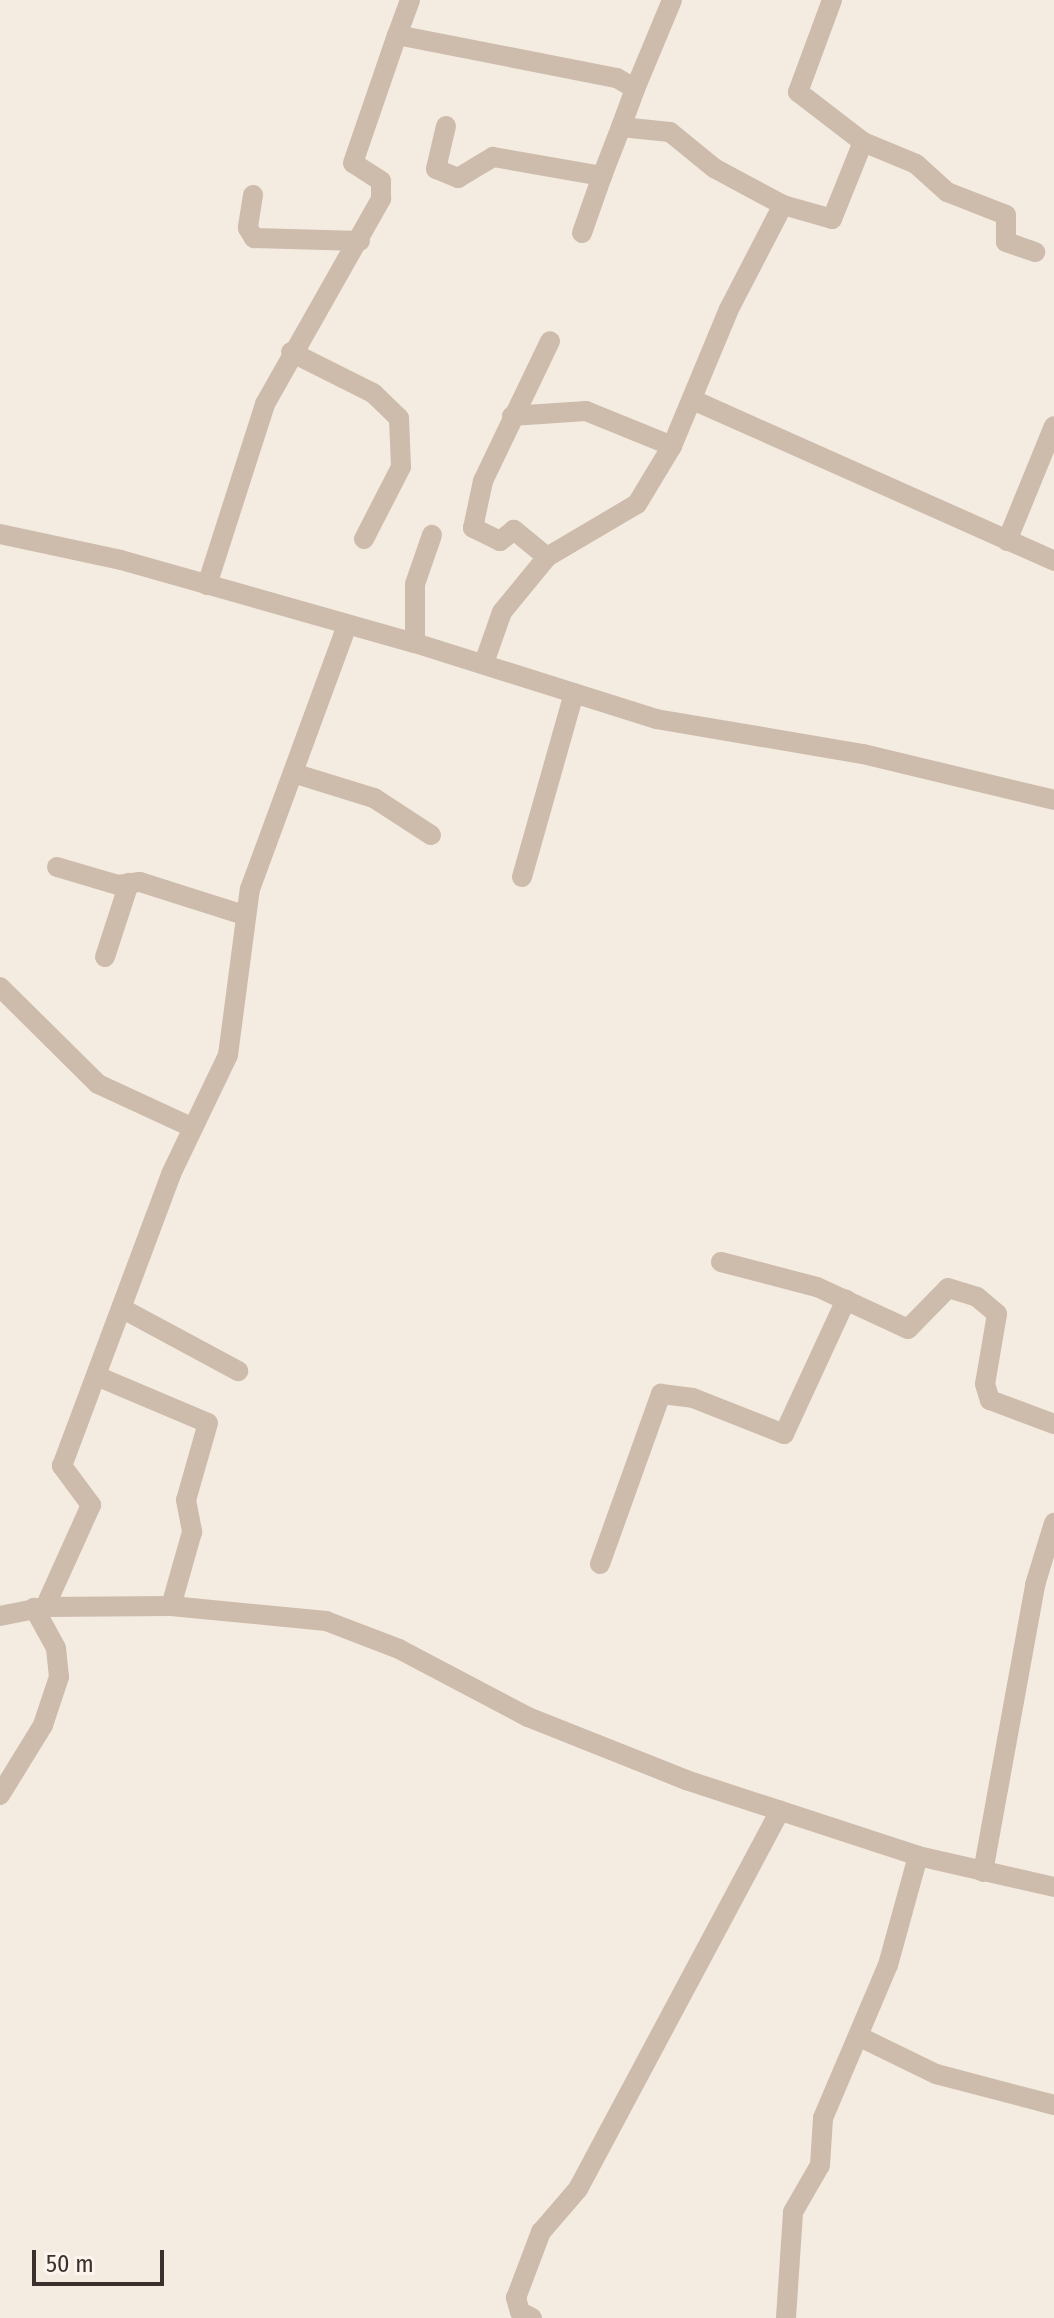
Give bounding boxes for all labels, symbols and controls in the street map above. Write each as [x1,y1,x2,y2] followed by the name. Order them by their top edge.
[36,2234,168,2284] scale bar
[46,2250,94,2278] text: 50 m

